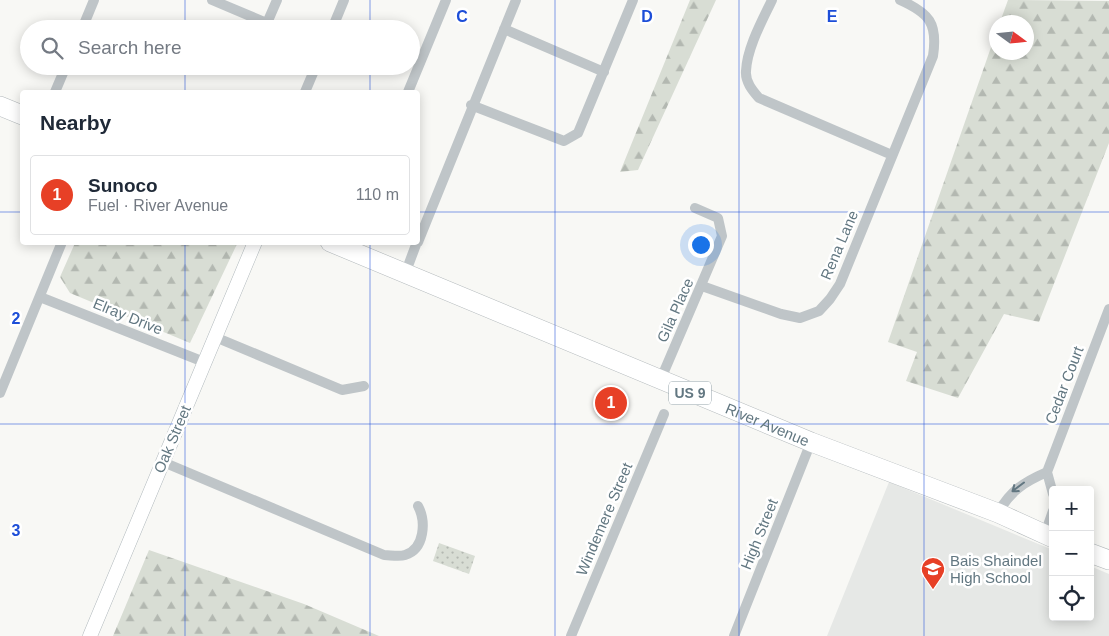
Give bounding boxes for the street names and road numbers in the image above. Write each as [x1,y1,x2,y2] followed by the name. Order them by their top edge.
[817,208,861,282] street label: Rena Lane
[653,275,697,345] street label: Gila Place
[91,294,165,338] street label: Elray Drive
[1041,343,1087,426] street label: Cedar Court
[669,382,711,404] road number: US 9
[723,399,812,449] street label: River Avenue
[150,402,194,475] street label: Oak Street
[573,459,636,578] street label: Windemere Street
[737,495,781,572] street label: High Street

